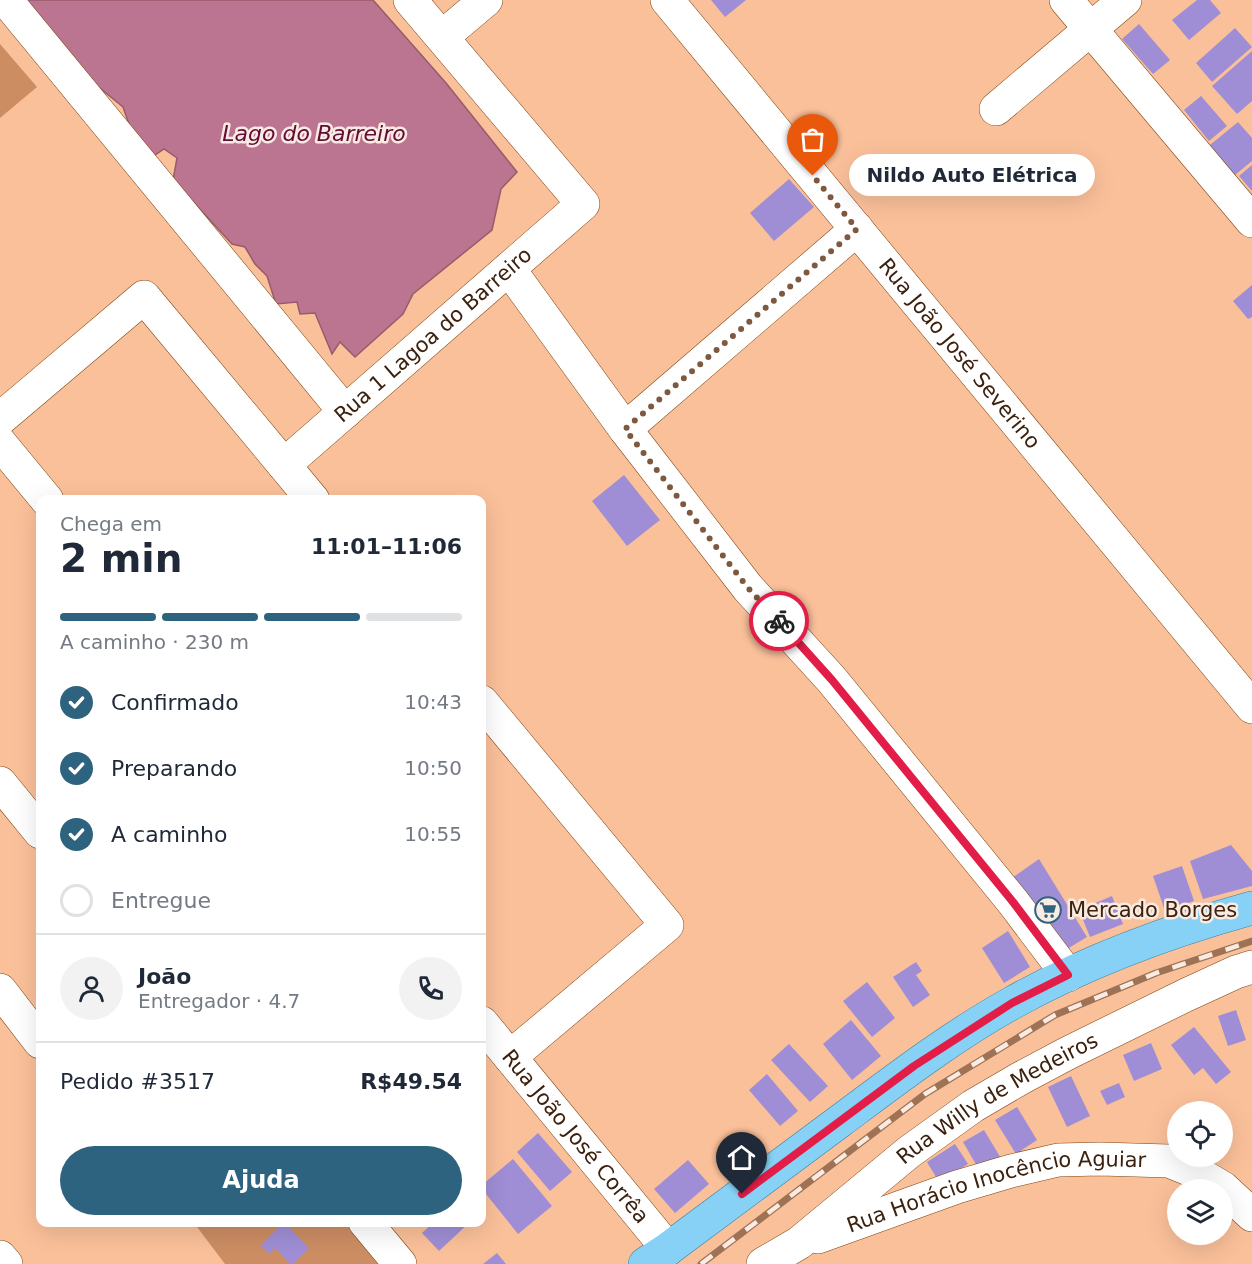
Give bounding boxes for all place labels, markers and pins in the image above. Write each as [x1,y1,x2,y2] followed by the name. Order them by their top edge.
[787,114,838,176] pin
[849,155,1095,197] callout: Nildo Auto Elétrica
[1033,895,1063,925] supermarket icon: Mercado Borges
[1068,898,1237,922] place label: Mercado Borges
[716,1132,767,1194] pin

